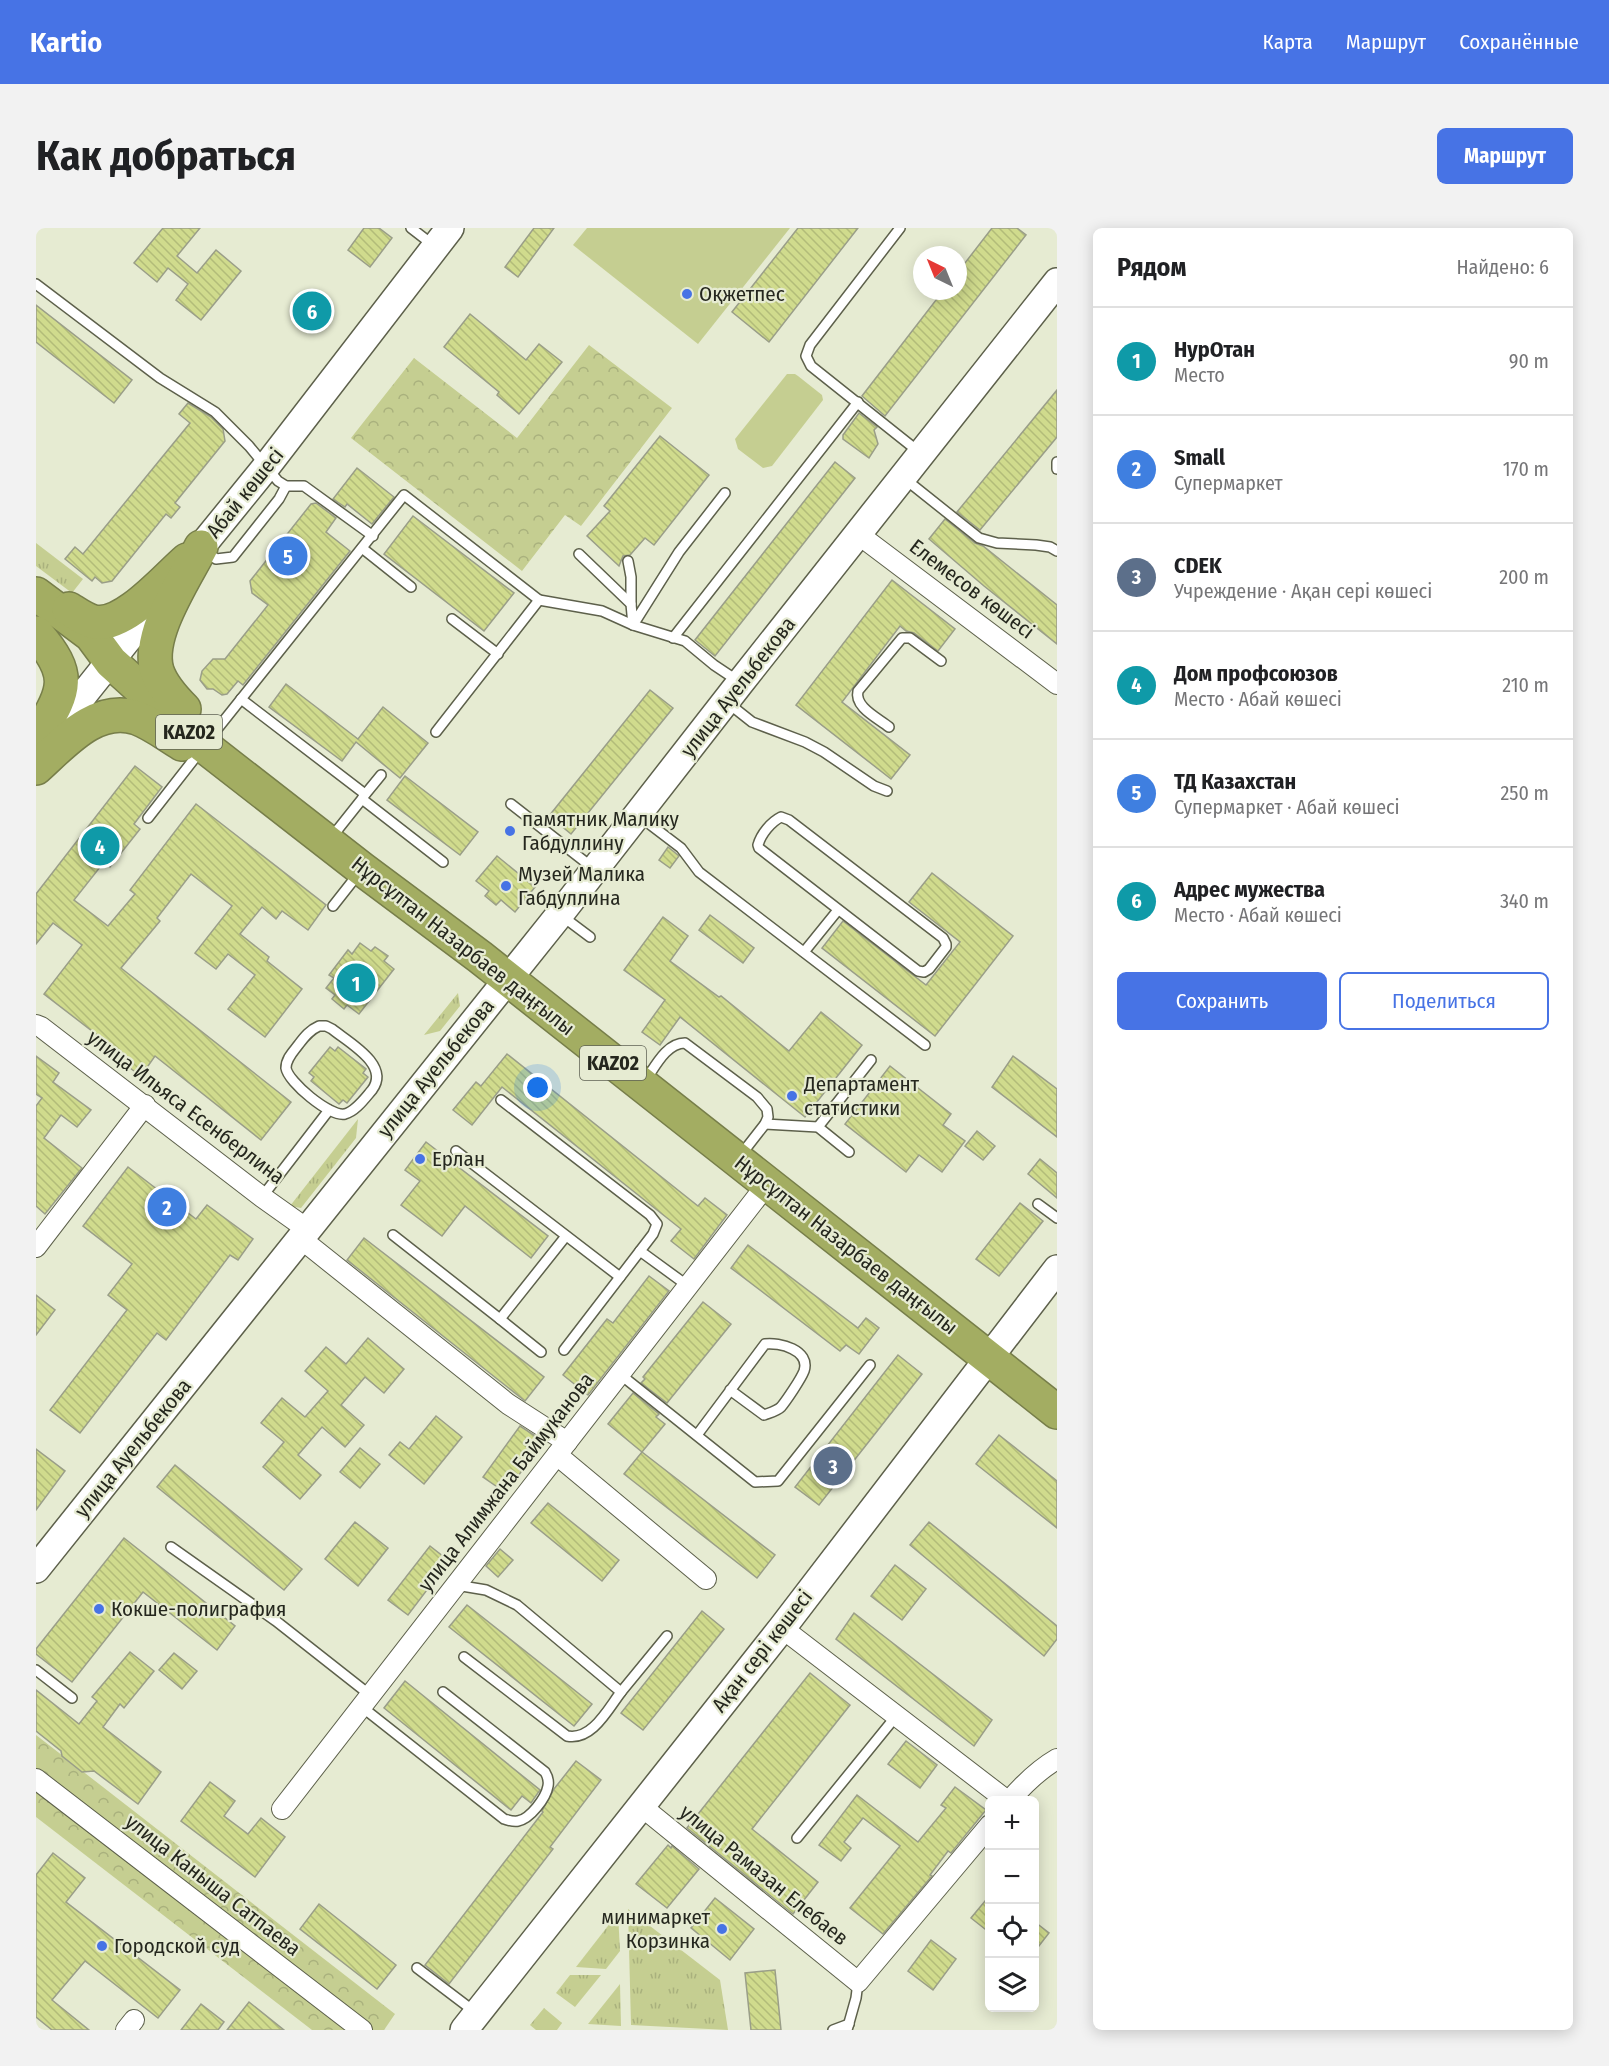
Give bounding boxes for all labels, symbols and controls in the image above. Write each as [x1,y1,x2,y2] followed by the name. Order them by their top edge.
[30,26,102,59] text: Kartio
[1263,29,1313,55] text: Карта
[1346,29,1426,55] text: Маршрут
[1459,29,1579,55] text: Сохранённые
[1437,128,1573,184] button: Маршрут
[36,131,296,181] text: Как добраться
[913,246,967,300] north arrow
[1117,252,1186,283] text: Рядом
[1456,255,1549,279] text: Найдено: 6
[699,281,785,307] place label: Оқжетпес
[680,287,694,301] marker: Оқжетпес
[292,288,332,334] pin: 6
[1174,336,1255,363] text: НурОтан
[1132,349,1141,373] text: 1
[1509,349,1549,373] text: 90 m
[1174,363,1225,387] text: Место
[201,443,289,543] street label: Абай көшесі
[1174,444,1225,471] text: Small
[1132,457,1141,481] text: 2
[1503,457,1549,481] text: 170 m
[1174,471,1283,495] text: Супермаркет
[268,534,308,578] pin: 5
[904,534,1040,644] street label: Елемесов көшесі
[1174,552,1222,579] text: CDEK
[1132,565,1141,589] text: 3
[1499,565,1549,589] text: 200 m
[1174,579,1432,603] text: Учреждение · Ақан сері көшесі
[675,612,801,762] street label: улица Ауельбекова
[1174,660,1338,687] text: Дом профсоюзов
[1131,673,1142,697] text: 4
[1502,673,1549,697] text: 210 m
[1174,687,1342,711] text: Место · Абай көшесі
[156,715,222,749] road number: KАZ02
[1174,768,1296,795] text: ТД Казахстан
[1132,781,1141,805] text: 5
[1501,781,1549,805] text: 250 m
[1174,795,1400,819] text: Супермаркет · Абай көшесі
[522,806,680,856] place label: памятник Малику Габдуллину
[80,824,120,868] pin: 4
[503,824,517,838] marker: памятник Малику Габдуллину
[346,851,580,1041] street label: Нұрсұлтан Назарбаев даңғылы
[518,861,645,911] place label: Музей Малика Габдуллина
[1174,876,1325,903] text: Адрес мужества
[499,879,513,893] marker: Музей Малика Габдуллина
[1131,889,1142,913] text: 6
[1500,889,1549,913] text: 340 m
[1174,903,1342,927] text: Место · Абай көшесі
[336,960,376,1005] pin: 1
[1117,972,1327,1030] button: Сохранить
[1339,972,1549,1030] button: Поделиться
[372,993,500,1143] street label: улица Ауельбекова
[82,1024,290,1190] street label: улица Ильяса Есенберлина
[580,1046,646,1080] road number: KАZ02
[803,1071,920,1121] place label: Департамент статистики
[523,1073,552,1102] your location
[785,1089,799,1103] marker: Департамент статистики
[432,1146,485,1172] place label: Ерлан
[729,1150,963,1340] street label: Нұрсұлтан Назарбаев даңғылы
[413,1152,427,1166] marker: Ерлан
[148,1184,186,1230] pin: 2
[412,1367,600,1597] street label: улица Алимжана Баймуканова
[69,1373,197,1523] street label: улица Ауельбекова
[814,1444,852,1488] pin: 3
[706,1585,818,1717] street label: Ақан сері көшесі
[111,1596,287,1622] place label: Кокше-полиграфия
[92,1602,106,1616] marker: Кокше-полиграфия
[985,1796,1039,2012] map controls
[985,1796,1039,1850] button: +
[675,1799,853,1951] street label: улица Рамазан Елебаев
[120,1808,306,1962] street label: улица Каныша Сатпаева
[985,1850,1039,1904] button: −
[601,1904,710,1954] place label: минимаркет Корзинка
[985,1904,1039,1958] button: locate
[715,1922,729,1936] marker: минимаркет Корзинка
[114,1933,240,1959] place label: Городской суд
[95,1939,109,1953] marker: Городской суд
[985,1958,1039,2012] button: layers

